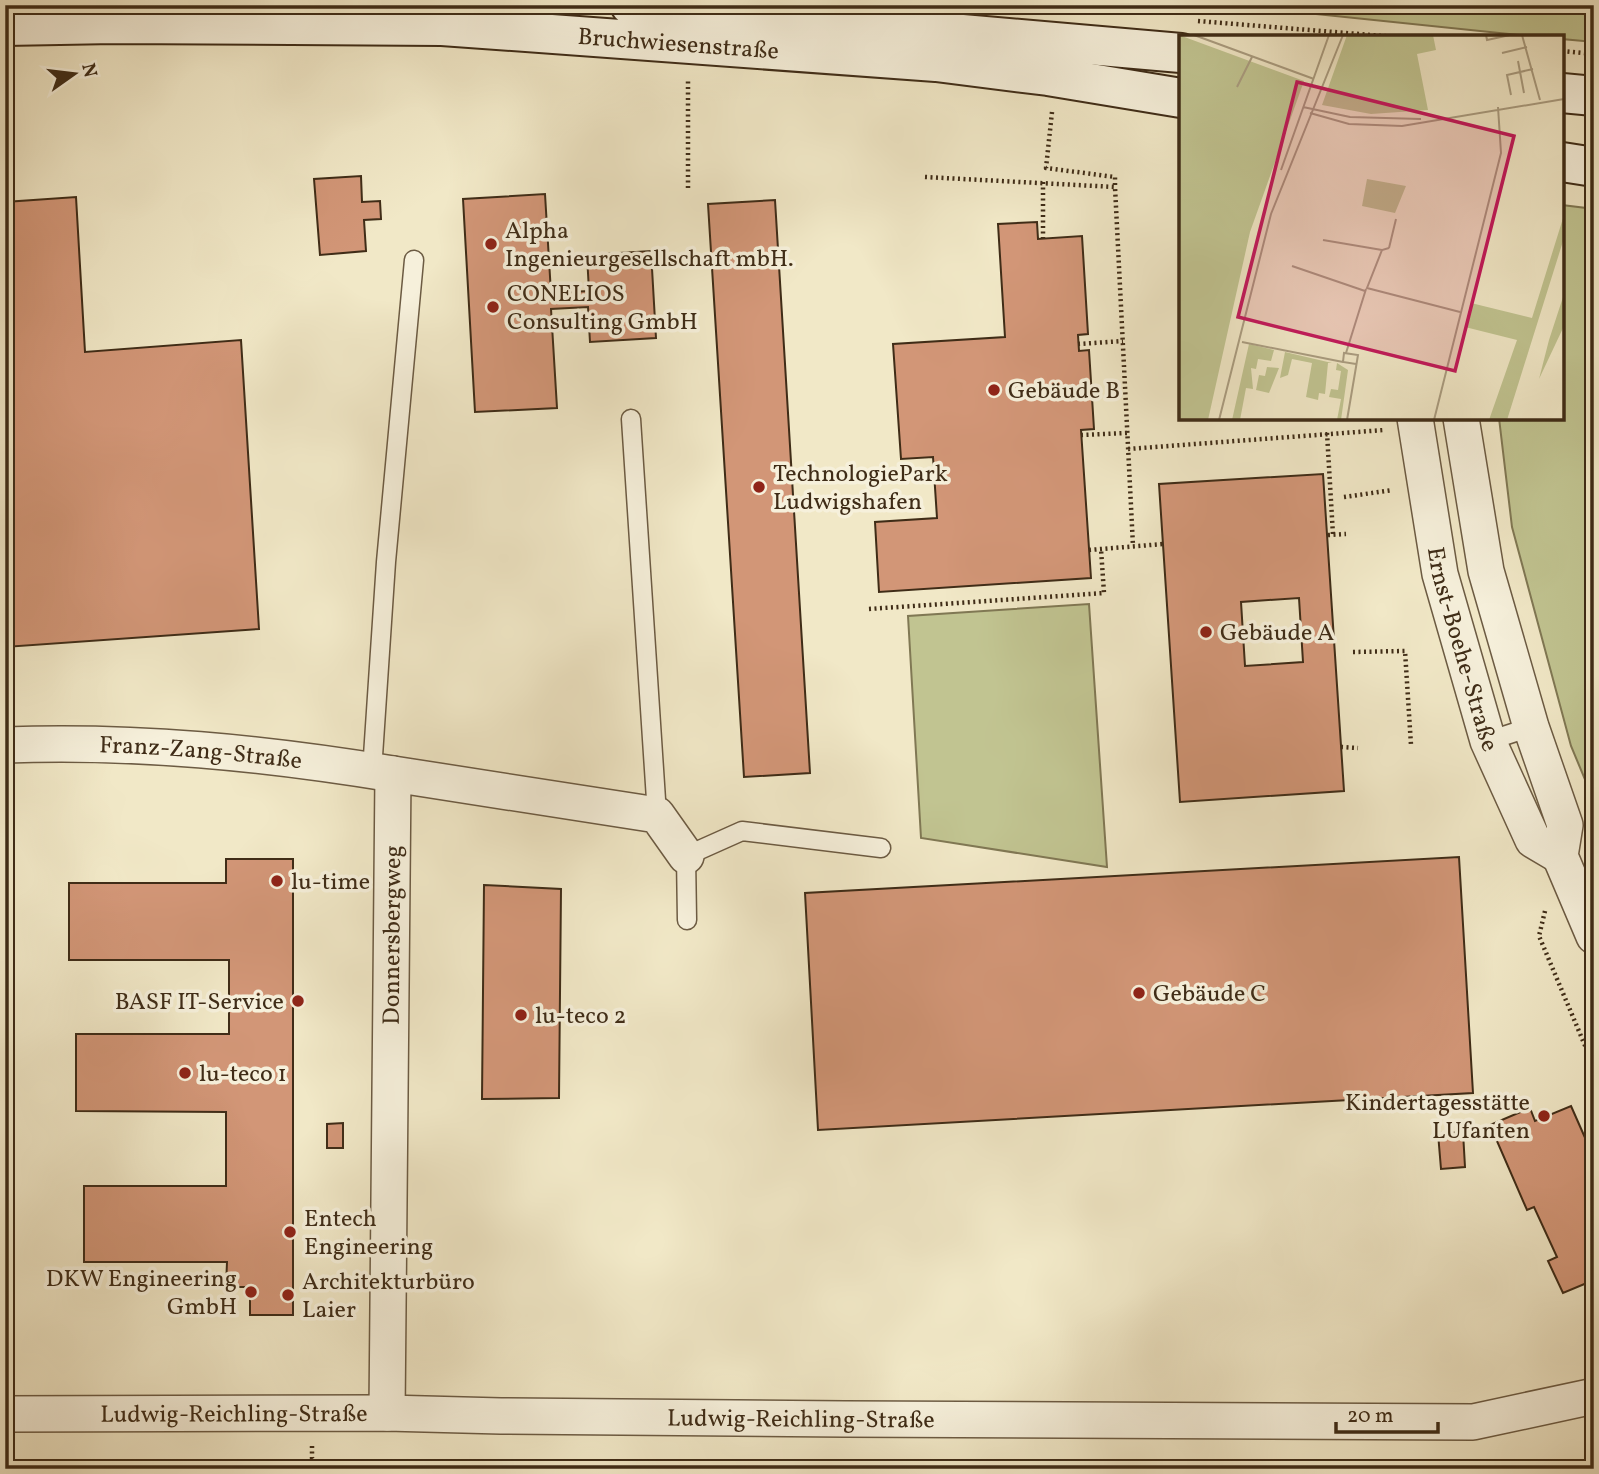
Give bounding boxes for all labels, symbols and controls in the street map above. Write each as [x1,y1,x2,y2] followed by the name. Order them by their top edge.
[576,21,780,70] street label: Bruchwiesenstraße
[1179,35,1564,420] inset map
[38,38,108,108] north arrow
[74,61,103,80] text: N
[505,215,794,277] place label: Alpha Ingenieurgesellschaft mbH.
[483,236,499,252] marker: Alpha Ingenieurgesellschaft mbH.
[507,278,698,340] place label: CONELIOS Consulting GmbH
[485,299,501,315] marker: CONELIOS Consulting GmbH
[1008,375,1120,409] place label: Gebäude B
[986,382,1002,398] marker: Gebäude B
[773,458,948,520] place label: TechnologiePark Ludwigshafen
[751,479,767,495] marker: TechnologiePark Ludwigshafen
[1417,545,1506,758] street label: Ernst-Boehe-Straße
[1220,617,1334,651] place label: Gebäude A
[1198,624,1214,640] marker: Gebäude A
[99,729,304,779] street label: Franz-Zang-Straße
[376,845,411,1025] street label: Donnersbergweg
[291,866,370,900] place label: lu-time
[269,873,285,889] marker: lu-time
[1153,978,1266,1012] place label: Gebäude C
[1131,985,1147,1001] marker: Gebäude C
[115,986,284,1020] place label: BASF IT-Service
[290,993,306,1009] marker: BASF IT-Service
[535,1000,627,1034] place label: lu-teco 2
[513,1007,529,1023] marker: lu-teco 2
[199,1058,287,1092] place label: lu-teco 1
[177,1065,193,1081] marker: lu-teco 1
[1345,1087,1530,1149] place label: Kindertagesstätte LUfanten
[1536,1108,1552,1124] marker: Kindertagesstätte LUfanten
[304,1203,433,1265] place label: Entech Engineering
[282,1224,298,1240] marker: Entech Engineering
[46,1263,237,1325] place label: DKW Engineering GmbH
[302,1266,475,1328] place label: Architekturbüro Laier
[243,1284,259,1300] marker: DKW Engineering GmbH
[280,1287,296,1303] marker: Architekturbüro Laier
[1336,1390,1438,1434] scale bar
[100,1398,368,1433] street label: Ludwig-Reichling-Straße
[667,1402,935,1438] street label: Ludwig-Reichling-Straße
[1347,1402,1393,1431] text: 20 m

